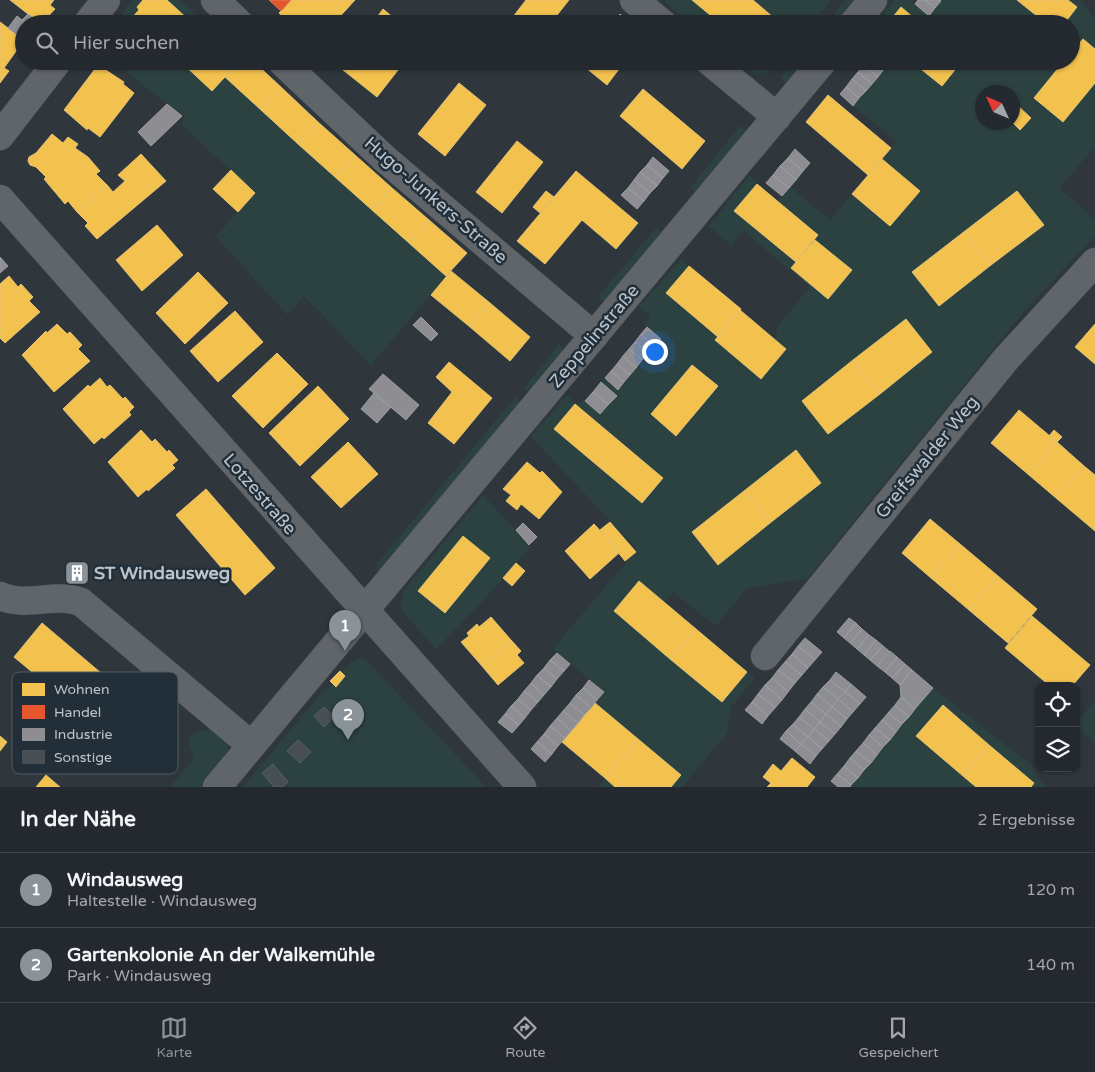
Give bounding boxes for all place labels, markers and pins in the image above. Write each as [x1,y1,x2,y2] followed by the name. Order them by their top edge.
[64,560,90,586] building icon: ST Windausweg
[94,562,230,584] place label: ST Windausweg
[329,610,361,651] pin: 1
[332,699,364,740] pin: 2

